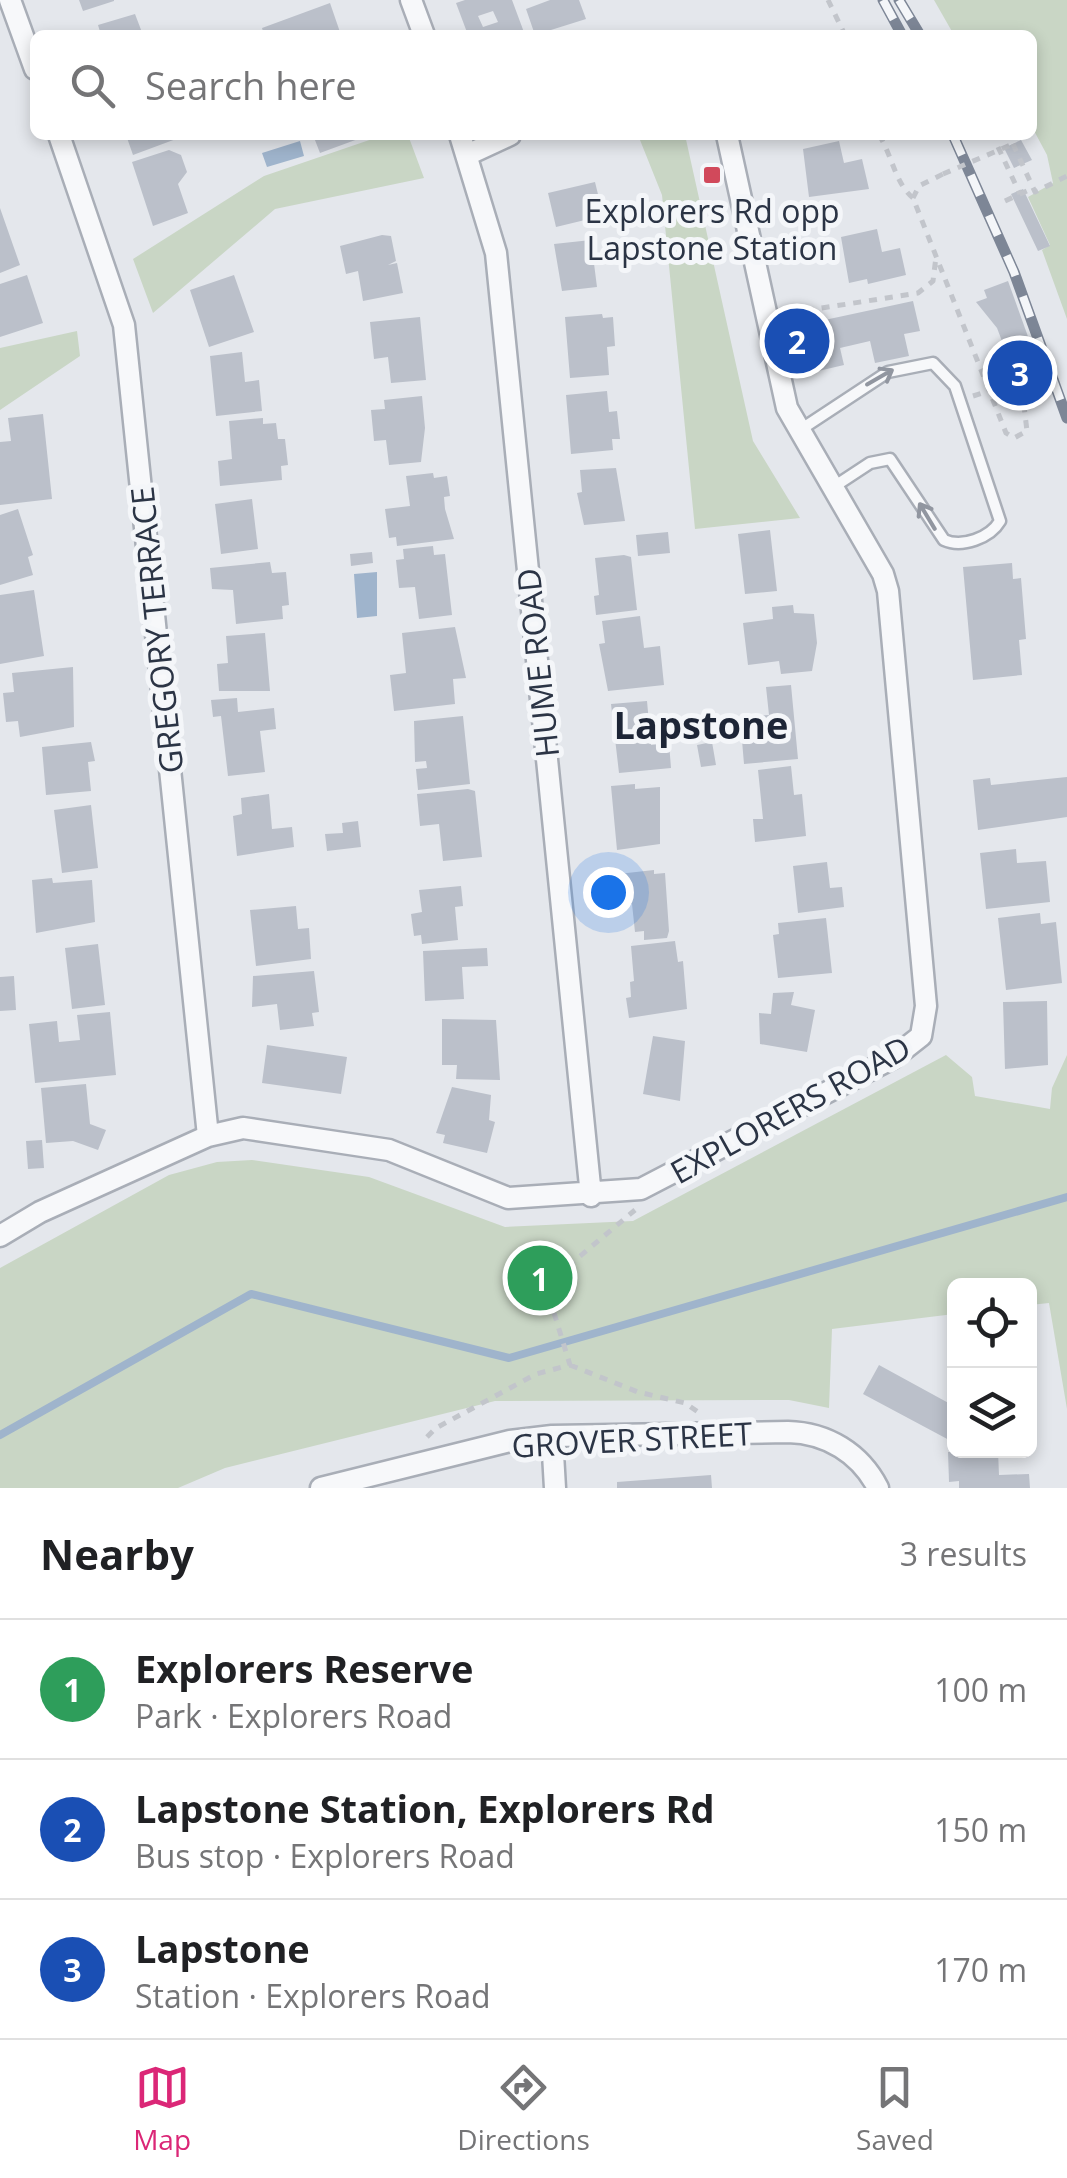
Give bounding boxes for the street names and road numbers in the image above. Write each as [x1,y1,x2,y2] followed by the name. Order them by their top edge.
[120,485,192,775] street label: GREGORY TERRACE
[506,566,568,760] street label: HUME ROAD
[662,1025,918,1193] street label: EXPLORERS ROAD
[511,1411,754,1467] street label: GROVER STREET

